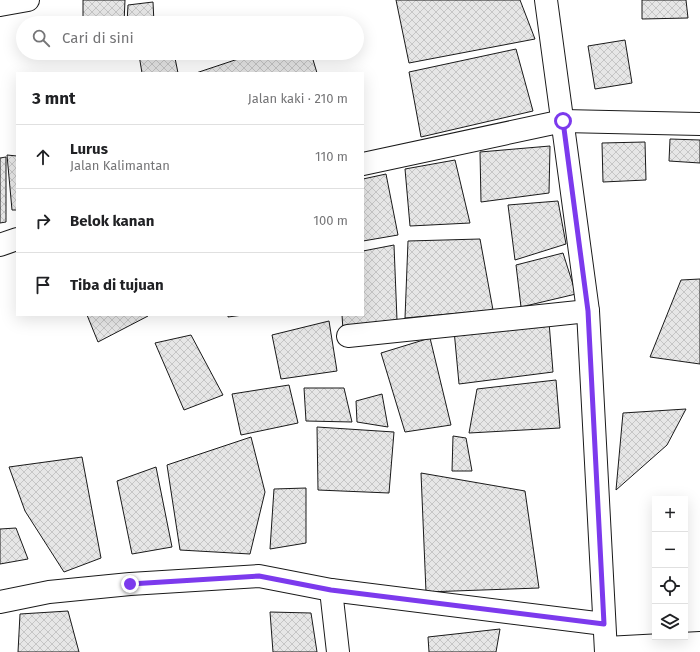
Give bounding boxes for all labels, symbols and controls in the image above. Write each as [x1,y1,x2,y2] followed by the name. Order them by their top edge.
[16,16,364,60] search box
[30,27,52,49] icon: search
[62,29,134,47] text: Cari di sini
[32,88,76,109] text: 3 mnt
[248,91,348,106] text: Jalan kaki · 210 m
[554,112,572,130] route start
[70,140,108,158] text: Lurus
[32,146,54,168] icon: ahead
[315,149,348,164] text: 110 m
[70,158,170,173] text: Jalan Kalimantan
[32,210,54,232] icon: right
[70,212,154,230] text: Belok kanan
[313,213,348,228] text: 100 m
[32,274,54,296] icon: arrive
[70,276,164,294] text: Tiba di tujuan
[652,496,688,640] map controls
[652,496,688,532] button: +
[652,532,688,568] button: −
[652,568,688,604] button: locate
[121,575,139,593] route end
[652,604,688,640] button: layers

